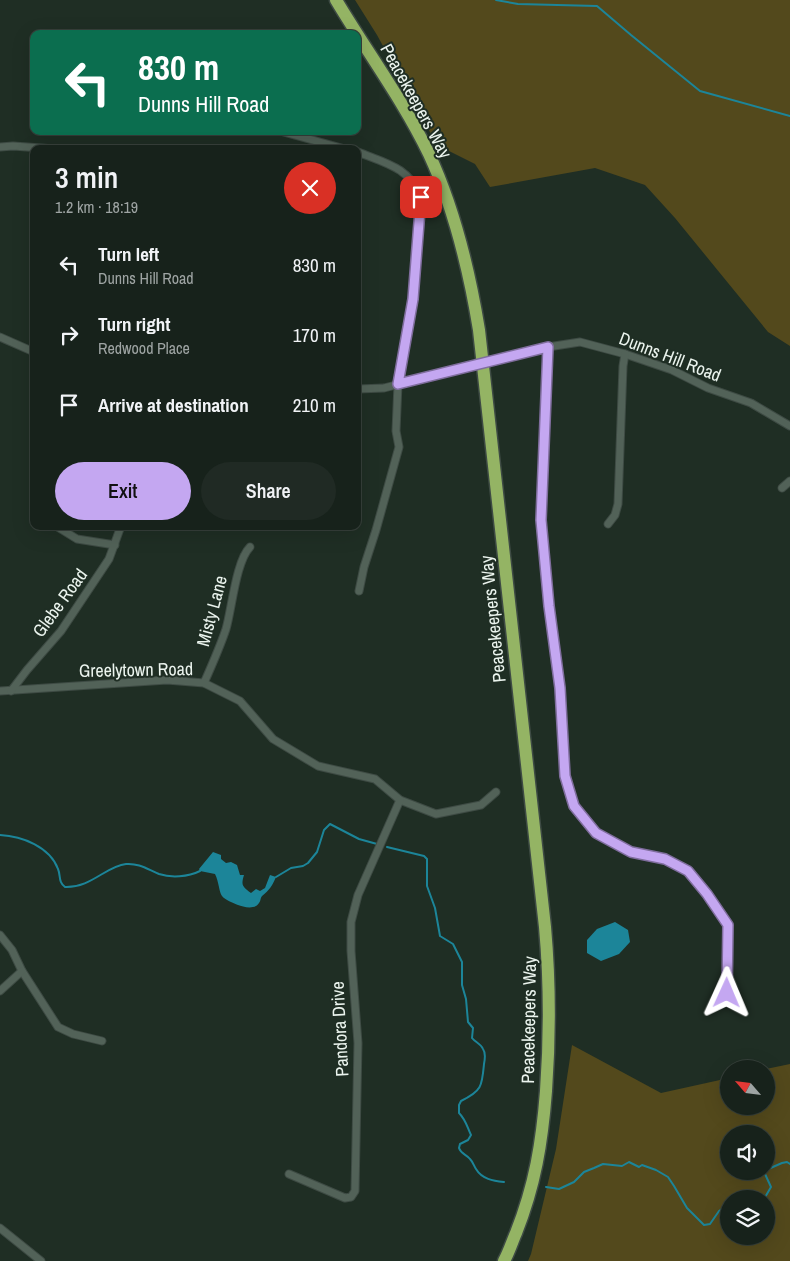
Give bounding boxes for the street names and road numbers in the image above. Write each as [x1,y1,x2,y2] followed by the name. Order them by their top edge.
[375,39,459,163] street label: Peacekeepers Way
[616,326,725,387] street label: Dunns Hill Road
[473,554,512,684] street label: Peacekeepers Way
[26,563,93,642] street label: Glebe Road
[190,573,233,649] street label: Misty Lane
[79,656,193,683] street label: Greelytown Road
[515,955,542,1084] street label: Peacekeepers Way
[325,981,354,1077] street label: Pandora Drive

